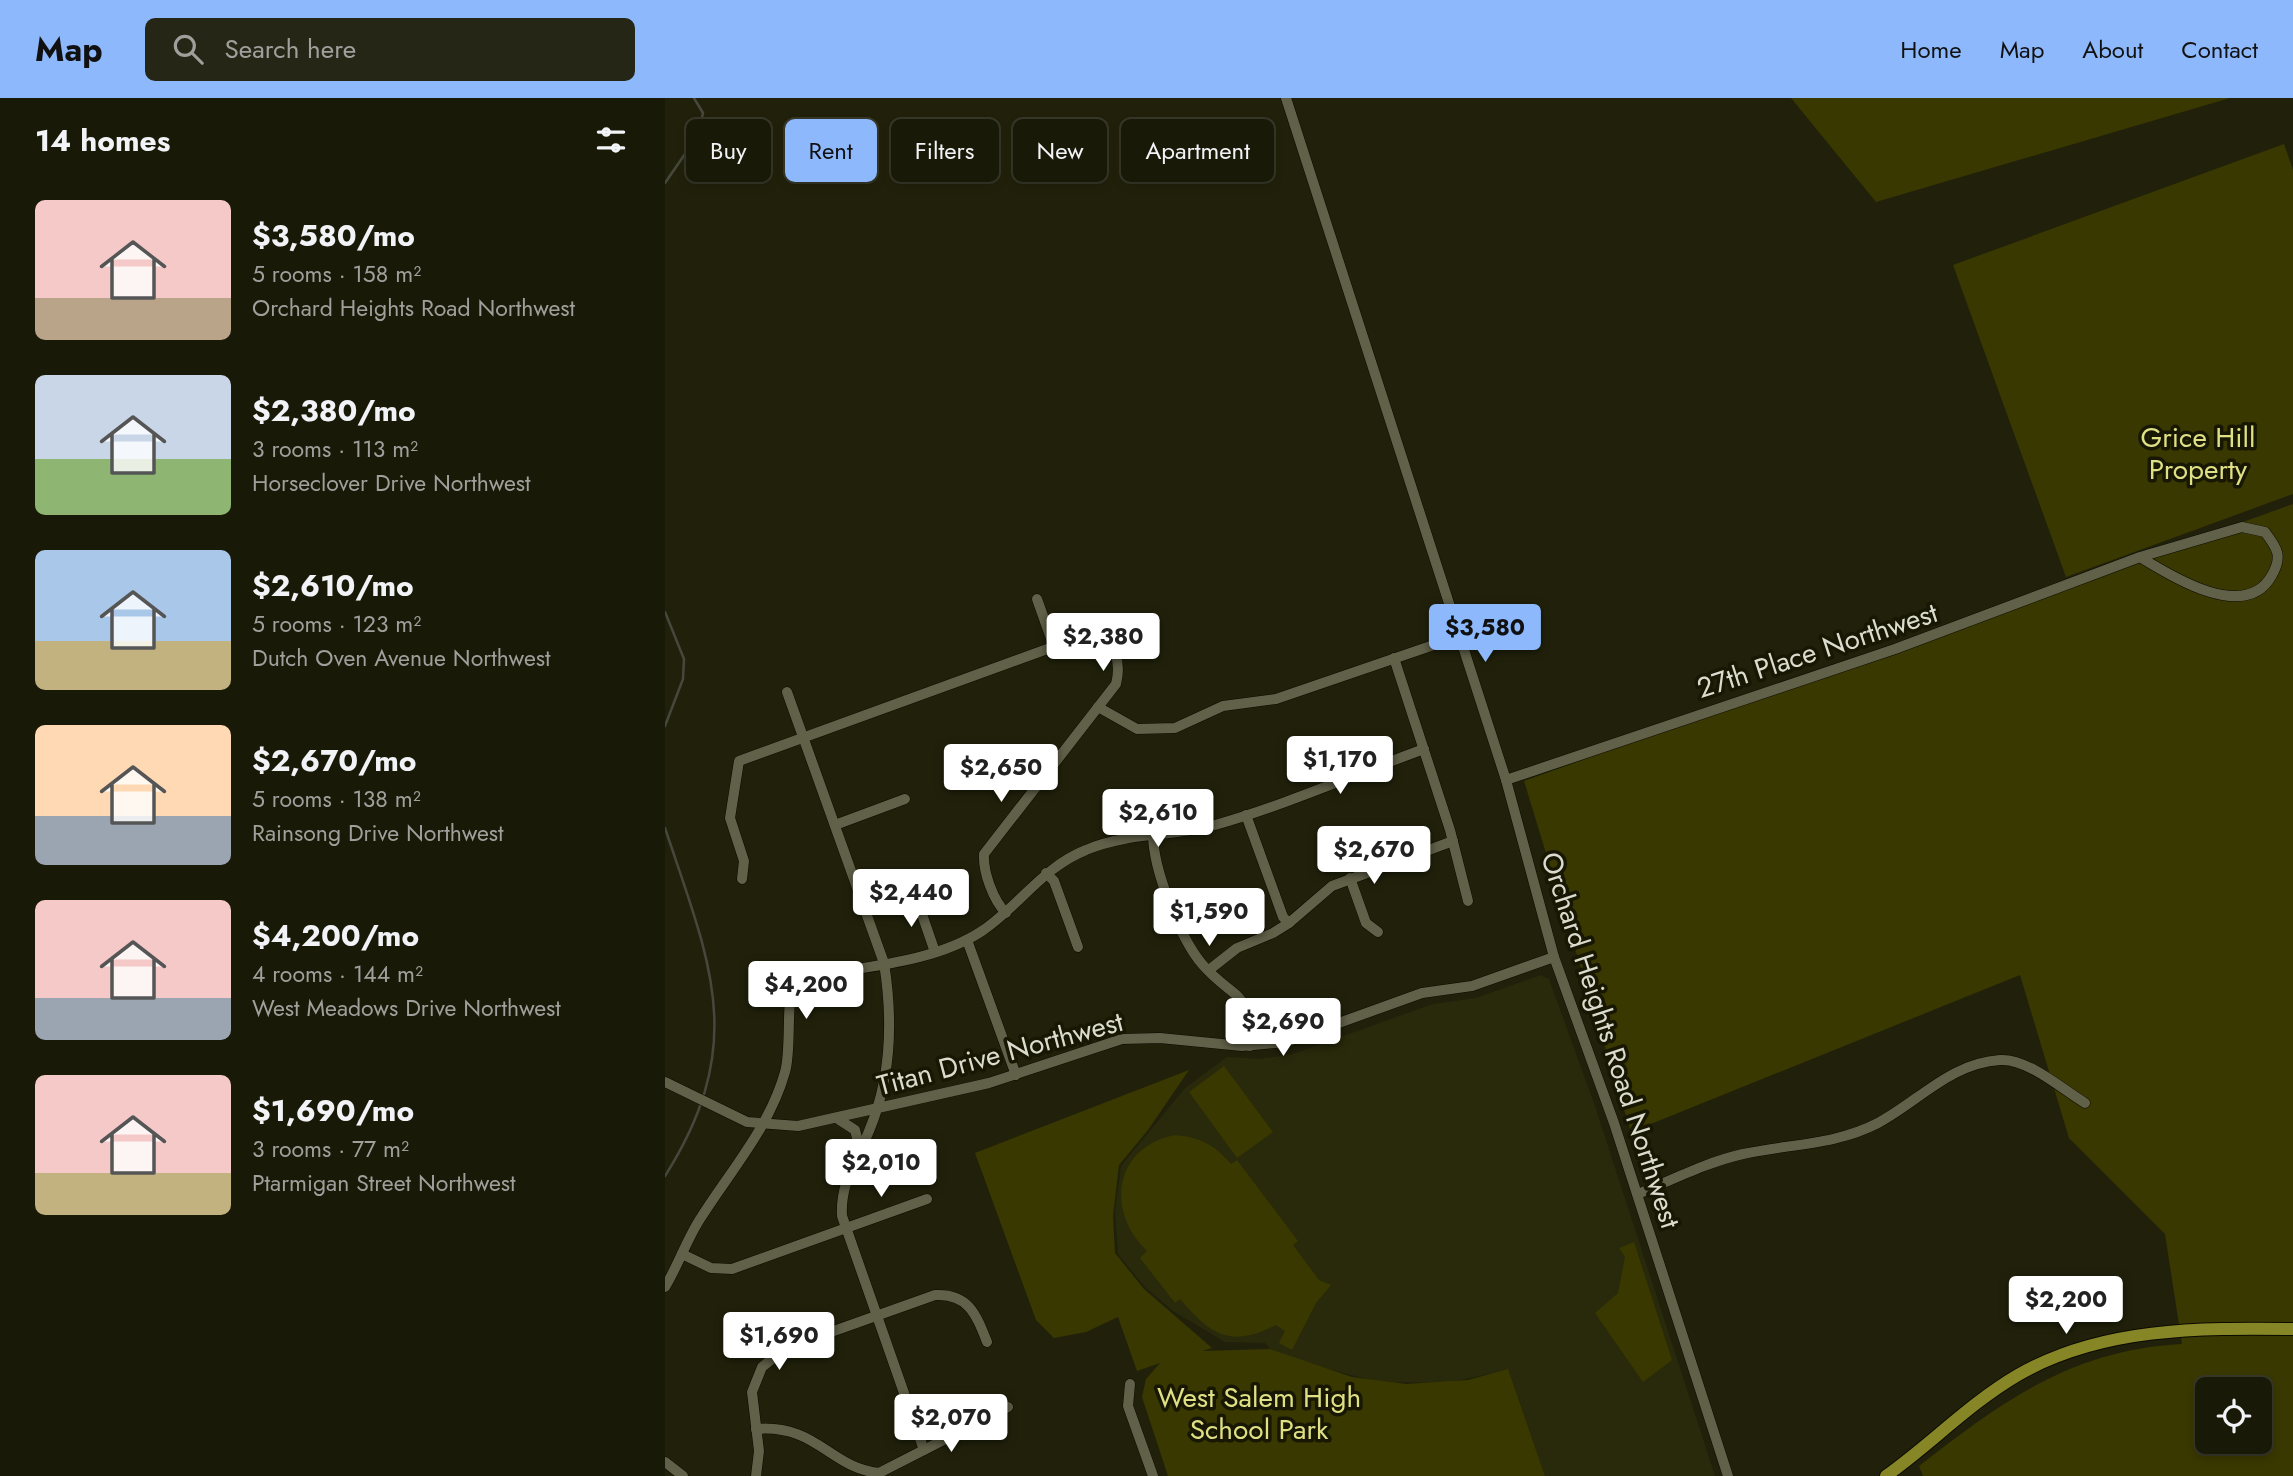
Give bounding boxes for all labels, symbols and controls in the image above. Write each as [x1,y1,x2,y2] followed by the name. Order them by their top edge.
[145,18,635,81] search box
[35,26,103,73] text: Map
[169,30,207,68] icon: search
[225,30,356,68] text: Search here
[1900,32,1962,67] text: Home
[2000,32,2044,67] text: Map
[2082,32,2143,67] text: About
[2181,32,2258,67] text: Contact
[35,119,170,162] text: 14 homes
[686,119,771,182] chip: Buy
[785,119,877,182] chip: Rent
[891,119,999,182] chip: Filters
[1013,119,1107,182] chip: New
[1121,119,1274,182] chip: Apartment
[592,121,630,159] icon: filters
[252,214,415,257] text: $3,580/mo
[91,228,175,312] icon: home
[252,257,421,291] text: 5 rooms · 158 m²
[252,291,575,325] text: Orchard Heights Road Northwest
[252,389,416,432] text: $2,380/mo
[91,403,175,487] icon: home
[2141,417,2255,490] park label: Grice Hill Property
[252,432,418,466] text: 3 rooms · 113 m²
[252,466,531,500] text: Horseclover Drive Northwest
[252,564,414,607] text: $2,610/mo
[91,578,175,662] icon: home
[1692,592,1943,709] street label: 27th Place Northwest
[1428,604,1542,664] pin: $3,580
[252,607,421,641] text: 5 rooms · 123 m²
[1445,610,1525,644] text: $3,580
[1046,614,1160,673] pin: $2,380
[1063,619,1143,653] text: $2,380
[252,641,551,675] text: Dutch Oven Avenue Northwest
[1283,736,1397,796] pin: $1,170
[252,739,417,782] text: $2,670/mo
[1303,742,1377,776] text: $1,170
[944,744,1058,804] pin: $2,650
[960,750,1042,784] text: $2,650
[91,753,175,837] icon: home
[252,782,421,816] text: 5 rooms · 138 m²
[1101,790,1215,849] pin: $2,610
[1118,795,1198,829] text: $2,610
[252,816,504,850] text: Rainsong Drive Northwest
[1317,826,1431,886] pin: $2,670
[1333,832,1415,866] text: $2,670
[1530,847,1691,1234] street label: Orchard Heights Road Northwest
[854,870,968,929] pin: $2,440
[869,875,953,909] text: $2,440
[1152,888,1266,948] pin: $1,590
[1170,894,1248,928] text: $1,590
[252,914,419,957] text: $4,200/mo
[91,928,175,1012] icon: home
[252,957,423,991] text: 4 rooms · 144 m²
[749,962,863,1021] pin: $4,200
[764,967,848,1001] text: $4,200
[252,991,561,1025] text: West Meadows Drive Northwest
[1226,998,1340,1058] pin: $2,690
[873,1001,1128,1106] street label: Titan Drive Northwest
[1242,1004,1324,1038] text: $2,690
[252,1089,414,1132] text: $1,690/mo
[91,1103,175,1187] icon: home
[252,1132,409,1166] text: 3 rooms · 77 m²
[824,1140,938,1199] pin: $2,010
[841,1145,921,1179] text: $2,010
[252,1166,516,1200] text: Ptarmigan Street Northwest
[2009,1276,2123,1336] pin: $2,200
[2025,1282,2107,1316] text: $2,200
[722,1312,836,1372] pin: $1,690
[739,1318,819,1352] text: $1,690
[1157,1377,1361,1450] park label: West Salem High School Park
[2195,1377,2272,1454] map controls
[2195,1377,2272,1454] button: locate
[894,1394,1008,1454] pin: $2,070
[910,1400,992,1434] text: $2,070

